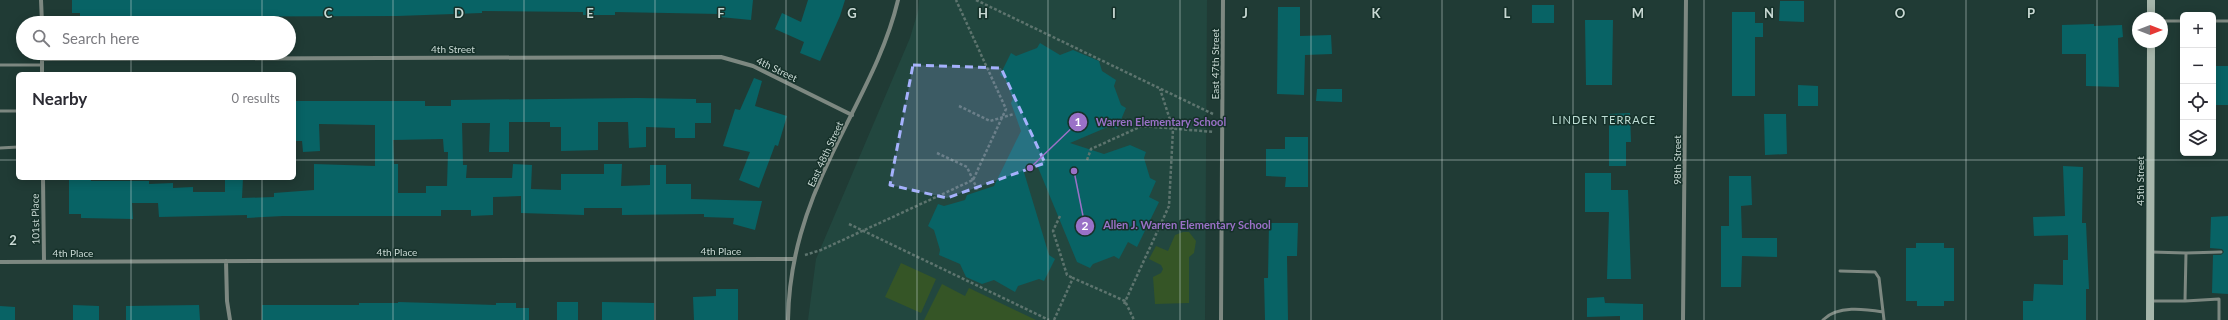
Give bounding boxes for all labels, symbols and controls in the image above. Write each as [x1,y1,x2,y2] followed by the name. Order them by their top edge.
[324,5,333,21] text: C
[454,5,464,21] text: D
[586,5,594,21] text: E
[717,5,725,21] text: F
[847,5,857,21] text: G
[978,5,988,21] text: H
[1112,5,1116,21] text: I
[1242,5,1248,21] text: J
[1372,5,1382,21] text: K
[1504,5,1511,21] text: L
[1632,5,1644,21] text: M
[1764,5,1774,21] text: N
[1895,5,1906,21] text: O
[2027,5,2035,21] text: P
[2132,12,2168,48] north arrow
[2180,12,2216,156] map controls
[2180,12,2216,48] button: +
[16,16,296,60] search box
[30,27,52,49] icon: search
[1209,28,1221,99] street label: East 47th Street
[62,29,139,47] text: Search here
[431,43,475,55] street label: 4th Street
[2180,48,2216,84] button: −
[755,54,800,84] street label: 4th Street
[2180,84,2216,120] button: locate
[32,88,87,109] text: Nearby
[232,90,280,106] text: 0 results
[1068,111,1235,134] callout: Warren Elementary School
[1552,113,1656,126] district label: LINDEN TERRACE
[1075,114,1082,129] text: 1
[1096,115,1226,128] text: Warren Elementary School
[805,119,846,189] street label: East 48th Street
[2180,120,2216,156] button: layers
[1671,135,1683,185] street label: 98th Street
[2134,156,2146,206] street label: 45th Street
[29,193,41,245] street label: 101st Place
[1075,214,1279,237] callout: Allen J. Warren Elementary School
[1082,218,1089,233] text: 2
[1102,218,1271,231] text: Allen J. Warren Elementary School
[9,232,17,248] text: 2
[701,245,741,257] street label: 4th Place
[377,246,417,258] street label: 4th Place
[53,247,93,259] street label: 4th Place

